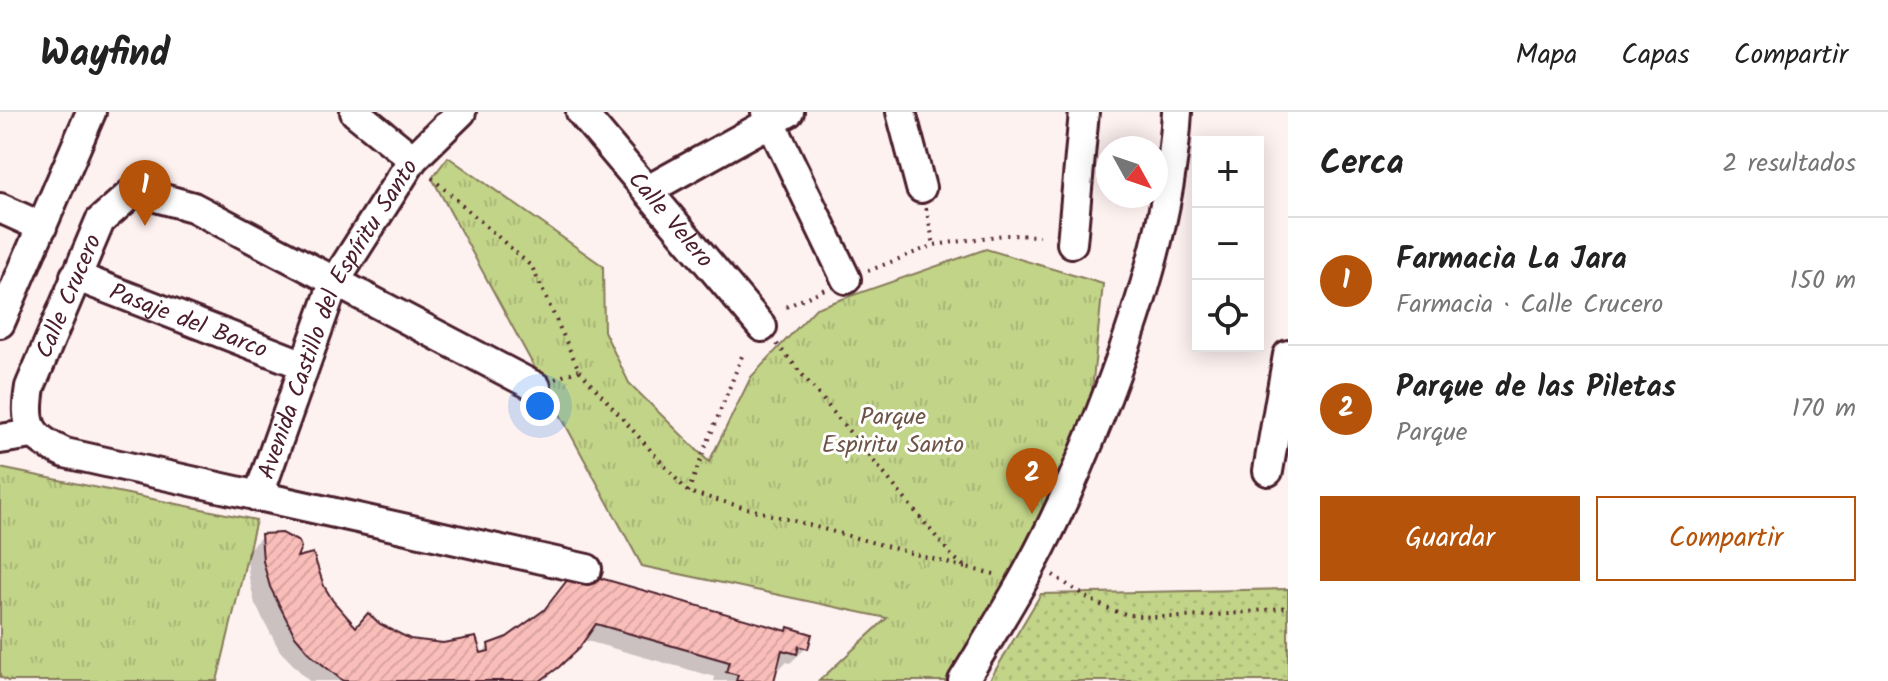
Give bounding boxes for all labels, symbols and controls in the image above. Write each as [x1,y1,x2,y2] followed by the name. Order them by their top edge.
[40,25,170,85] text: Wayfind
[1516,33,1577,78] text: Mapa
[1621,33,1690,78] text: Capas
[1734,33,1848,78] text: Compartir
[1096,136,1168,208] north arrow
[1192,136,1264,352] map controls
[1192,136,1264,208] button: +
[1320,137,1404,191] text: Cerca
[1722,143,1856,185] text: 2 resultados
[248,151,429,485] street label: Avenida Castillo del Espíritu Santo
[119,160,171,226] pin: 1
[617,163,723,277] street label: Calle Velero
[1192,208,1264,280] button: −
[26,228,113,365] street label: Calle Crucero
[1396,236,1627,284] text: Farmacia La Jara
[1342,260,1350,302] text: 1
[1790,260,1856,302] text: 150 m
[103,273,273,370] street label: Pasaje del Barco
[1192,280,1264,352] button: locate
[1396,284,1663,326] text: Farmacia · Calle Crucero
[1396,364,1676,412] text: Parque de las Piletas
[520,386,560,426] your location
[1338,388,1354,430] text: 2
[1792,388,1856,430] text: 170 m
[822,398,964,465] park label: Parque Espiritu Santo
[1396,412,1467,454] text: Parque
[1006,448,1058,514] pin: 2
[1320,496,1580,581] button: Guardar
[1596,496,1856,581] button: Compartir

